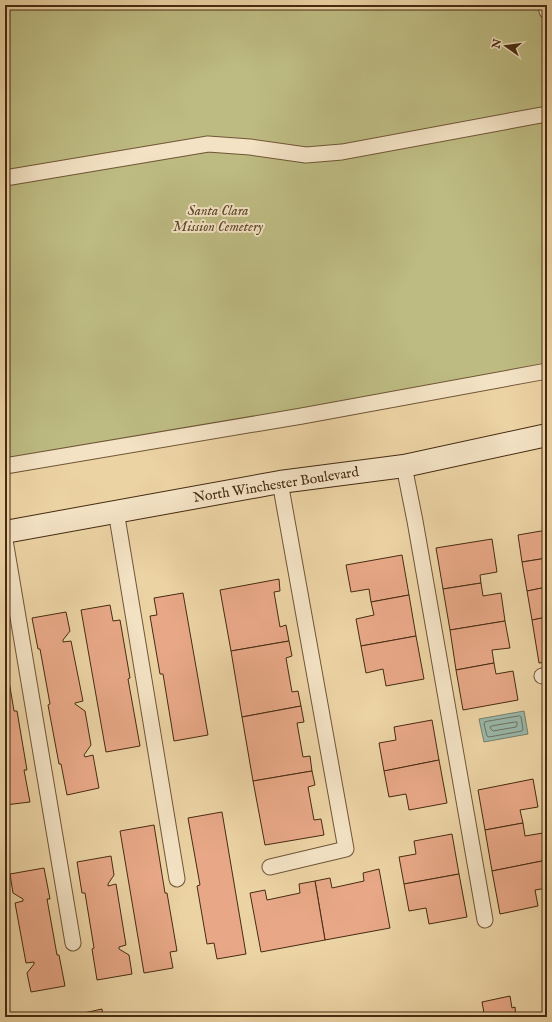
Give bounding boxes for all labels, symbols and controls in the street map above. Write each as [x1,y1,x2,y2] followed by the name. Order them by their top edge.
[486,26,526,66] north arrow
[489,37,505,51] text: N
[173,202,264,236] park label: Santa Clara Mission Cemetery
[192,463,361,507] street label: North Winchester Boulevard

